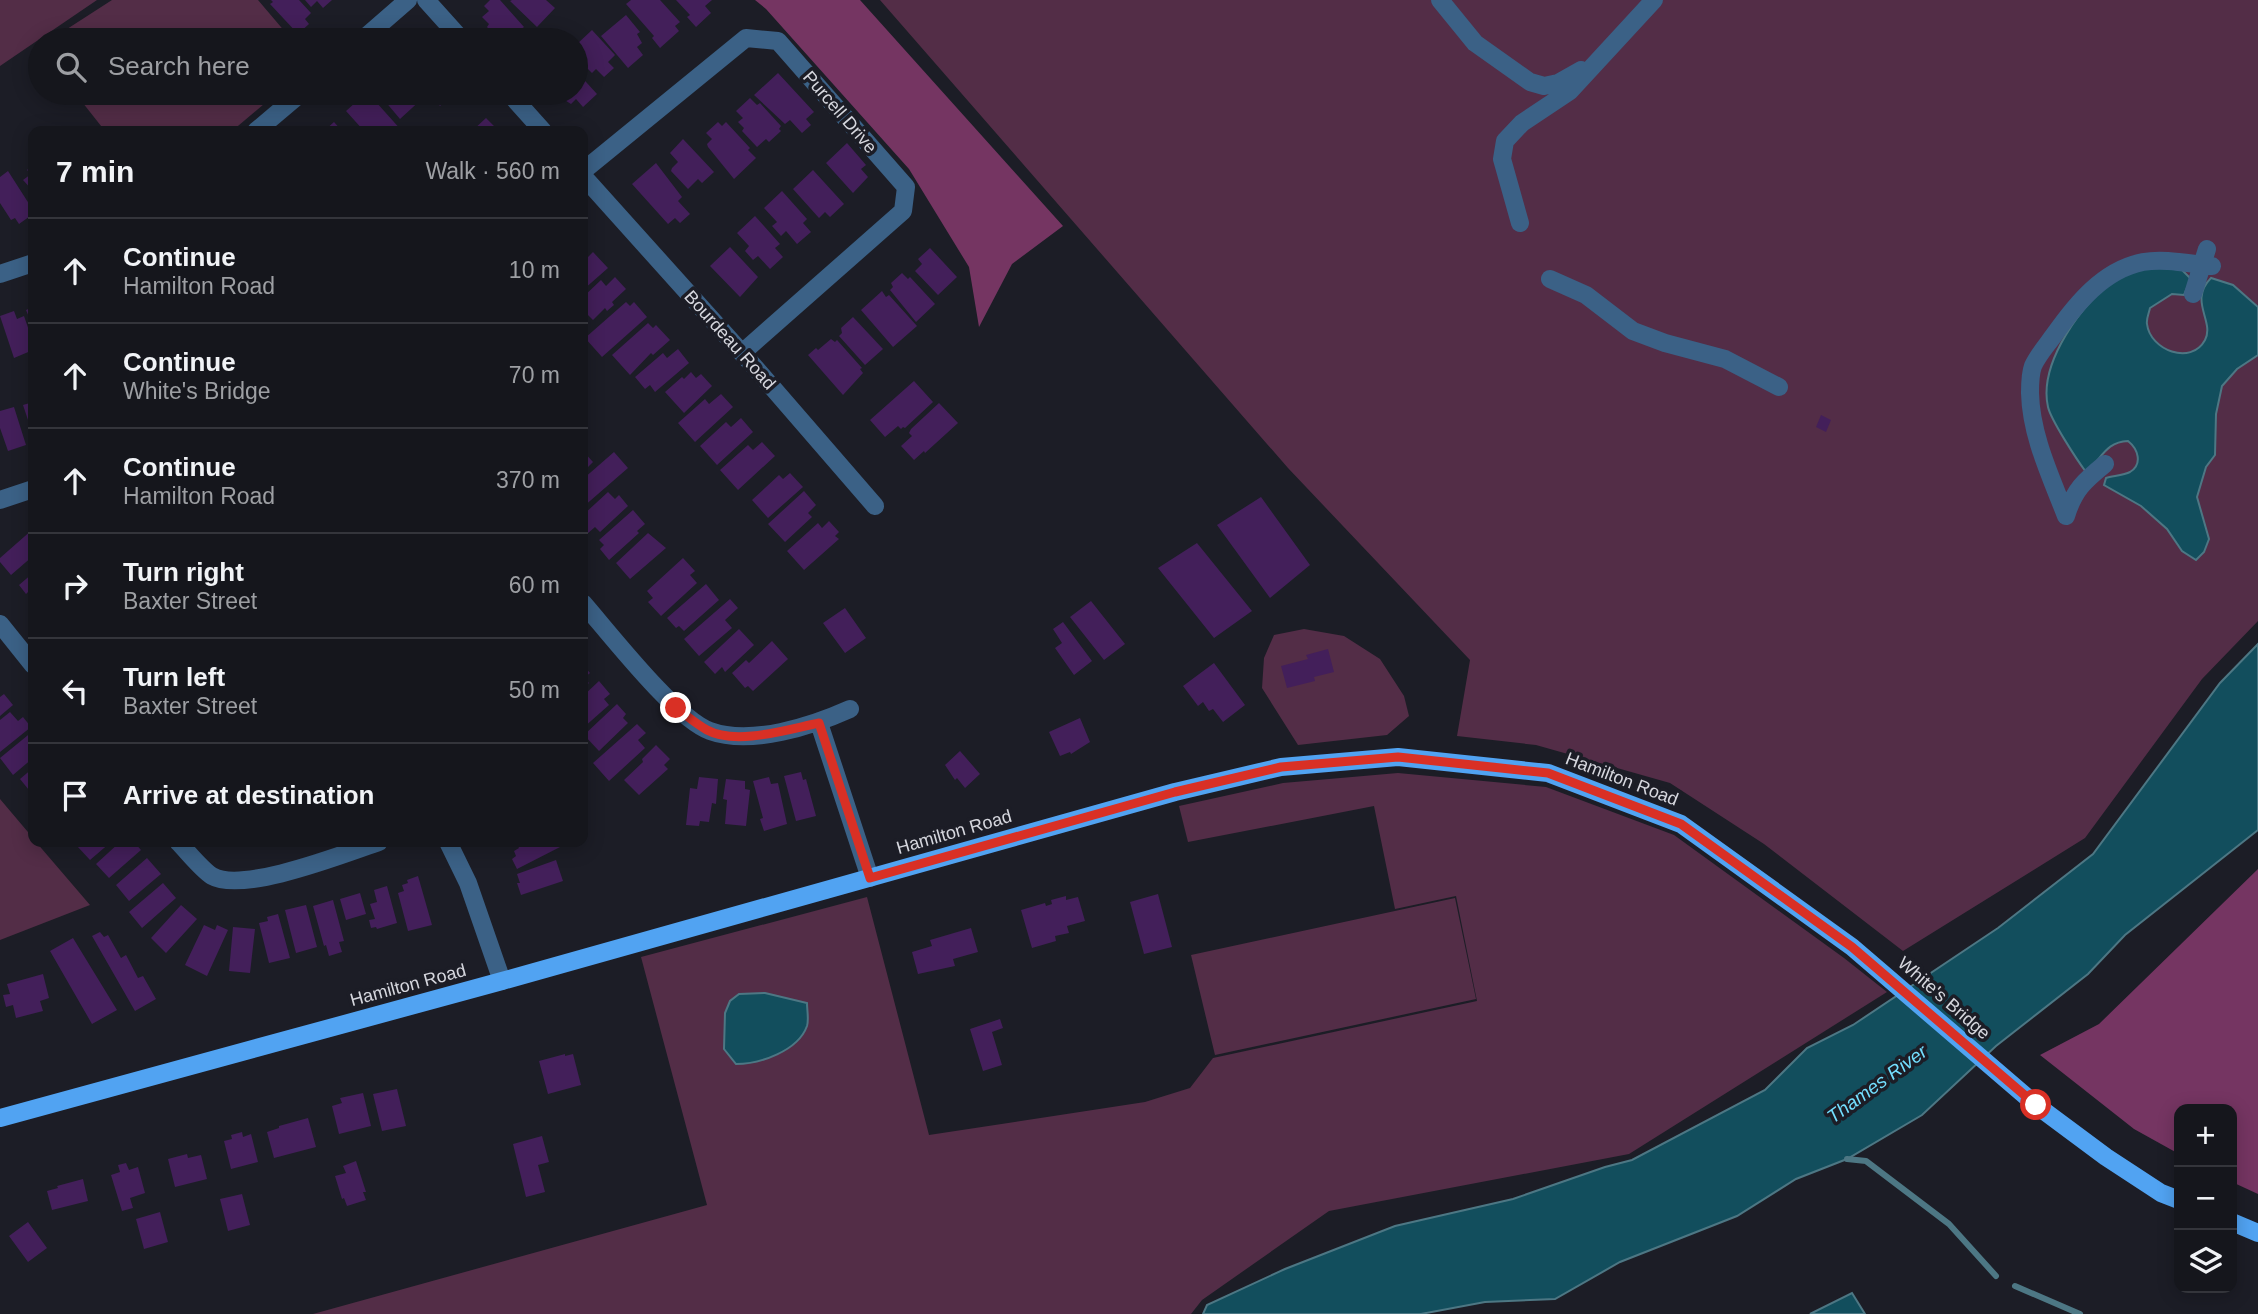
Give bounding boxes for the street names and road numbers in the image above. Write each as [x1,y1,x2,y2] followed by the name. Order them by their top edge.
[799,67,881,157] street label: Purcell Drive
[680,286,780,394] street label: Bourdeau Road
[1563,748,1681,810] street label: Hamilton Road
[894,806,1014,858] street label: Hamilton Road
[1894,953,1994,1043] street label: White's Bridge
[348,960,468,1010] street label: Hamilton Road

